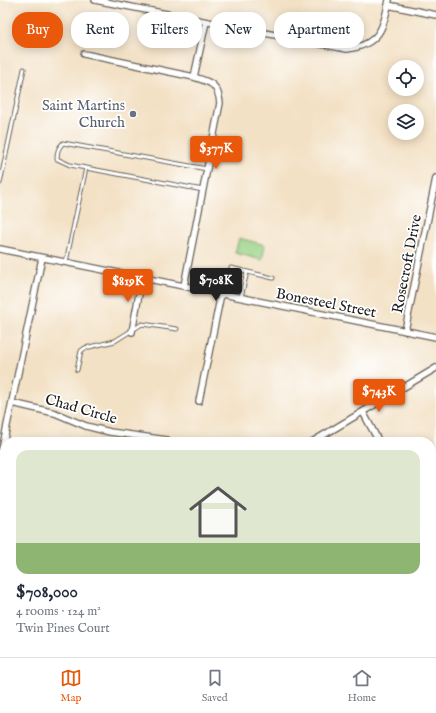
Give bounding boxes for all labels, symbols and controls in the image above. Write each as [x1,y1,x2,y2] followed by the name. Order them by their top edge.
[12,12,63,48] chip: Buy
[71,12,129,48] chip: Rent
[137,12,202,48] chip: Filters
[210,12,266,48] chip: New
[274,12,364,48] chip: Apartment
[388,60,424,140] map controls
[388,60,424,96] button: locate
[42,96,125,132] place label: Saint Martins Church
[388,104,424,140] button: layers
[128,109,138,119] marker: Saint Martins Church
[188,136,244,170] pin: $377K
[199,140,233,157] text: $377K
[388,213,426,315] street label: Rosecroft Drive
[188,268,244,302] pin: $708K
[100,269,156,303] pin: $819K
[199,272,233,289] text: $708K
[112,273,144,290] text: $819K
[274,284,378,322] street label: Bonesteel Street
[351,379,407,413] pin: $743K
[362,383,396,400] text: $743K
[43,390,119,428] street label: Chad Circle
[182,476,254,548] icon: home
[16,582,78,603] text: $708,000
[16,603,101,620] text: 4 rooms · 124 m²
[16,620,110,637] text: Twin Pines Court
[60,667,82,705] tab: Map
[202,667,228,705] tab: Saved
[347,667,376,705] tab: Home

